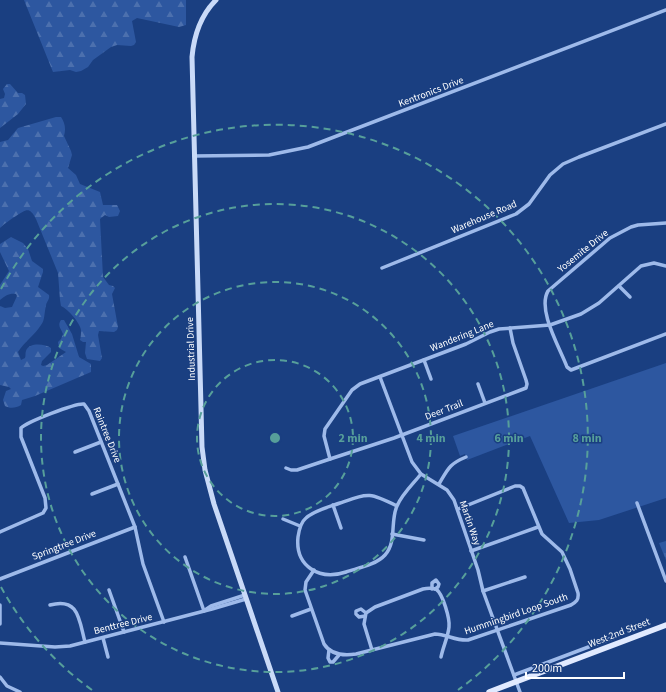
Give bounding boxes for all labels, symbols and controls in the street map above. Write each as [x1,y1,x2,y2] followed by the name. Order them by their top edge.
[396,73,466,111] street label: Kentronics Drive
[449,197,519,237] street label: Warehouse Road
[554,226,611,276] street label: Yosemite Drive
[183,317,199,381] street label: Industrial Drive
[428,317,496,355] street label: Wandering Lane
[423,396,465,424] street label: Deer Trail
[89,405,125,465] street label: Raintree Drive
[338,430,368,447] text: 2 min
[416,430,446,447] text: 4 min
[494,430,524,447] text: 6 min
[572,430,602,447] text: 8 min
[268,431,282,445] centre of rings
[456,499,484,548] street label: Martin Way
[30,526,98,564] street label: Springtree Drive
[462,590,570,638] street label: Hummingbird Loop South
[92,610,154,638] street label: Benttree Drive
[586,615,653,651] street label: West 2nd Street
[526,654,624,680] scale bar
[532,660,562,677] text: 200 m

